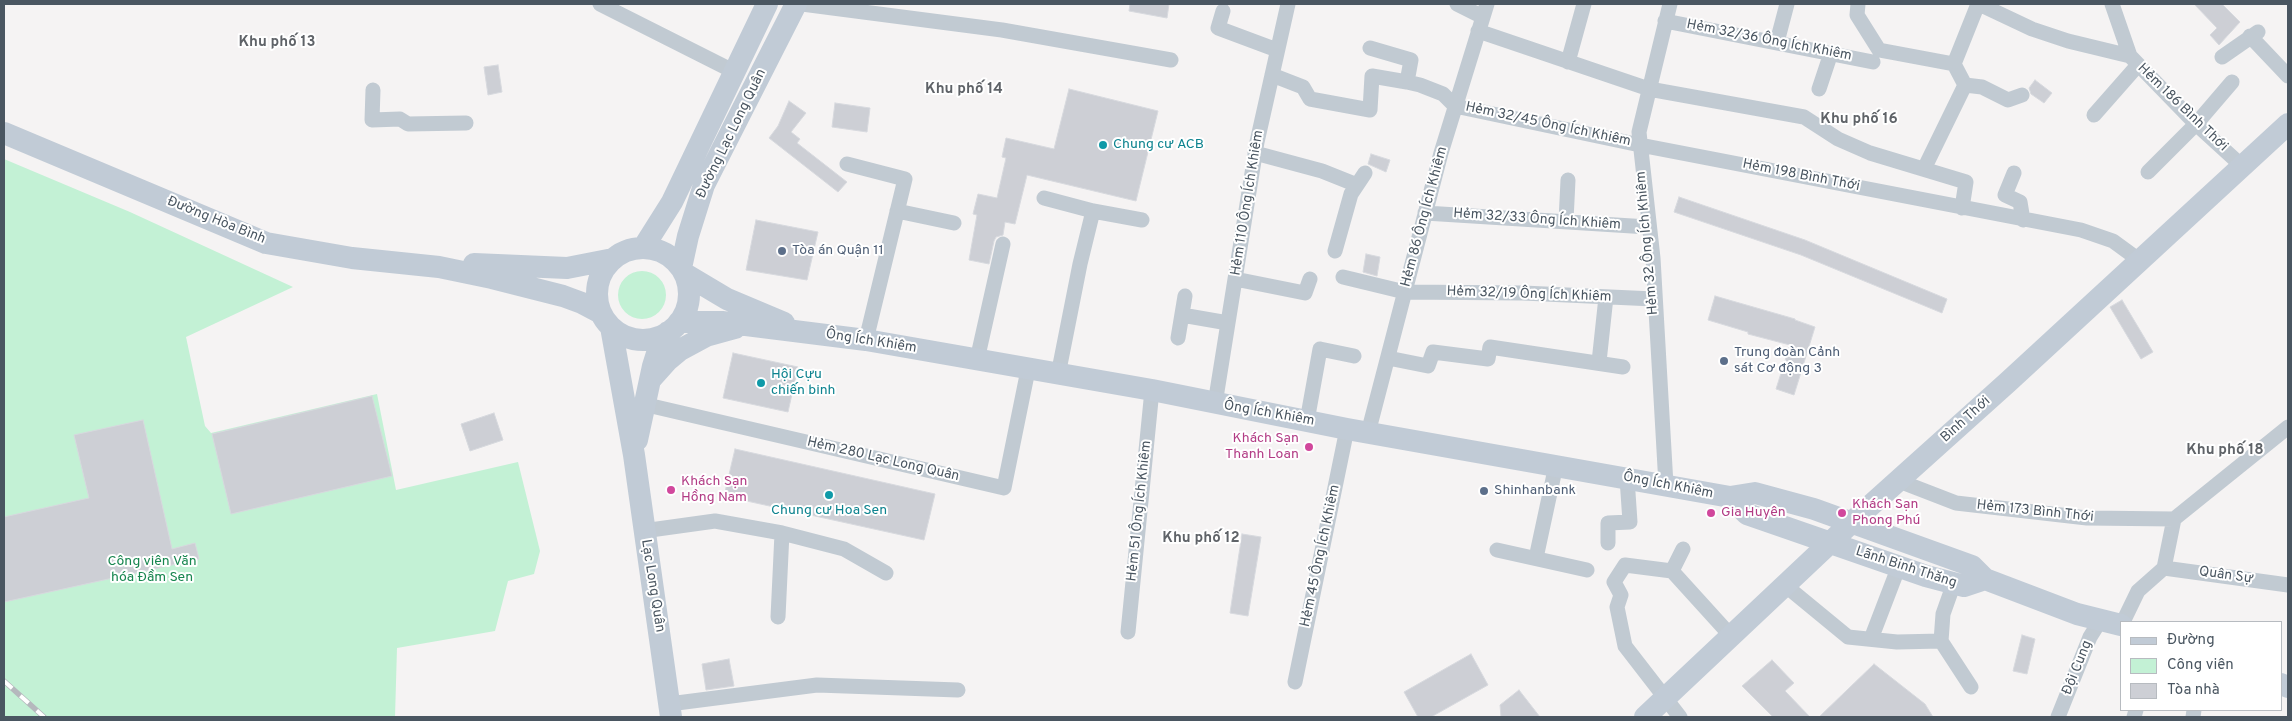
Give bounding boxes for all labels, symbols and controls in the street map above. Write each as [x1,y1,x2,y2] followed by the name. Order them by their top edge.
[1685,17,1853,65] street label: Hẻm 32/36 Ông Ích Khiêm
[238,34,316,52] district label: Khu phố 13
[2133,61,2231,155] street label: Hẻm 186 Bình Thới
[693,67,771,201] street label: Đường Lạc Long Quân
[925,81,1003,99] district label: Khu phố 14
[1464,99,1632,151] street label: Hẻm 32/45 Ông Ích Khiêm
[1820,111,1898,129] district label: Khu phố 16
[1228,129,1268,277] street label: Hẻm 110 Ông Ích Khiêm
[1113,137,1204,153] place label: Chung cư ACB
[1097,139,1109,151] marker: Chung cư ACB
[1398,145,1452,289] street label: Hẻm 86 Ông Ích Khiêm
[1741,156,1861,196] street label: Hẻm 198 Bình Thới
[1633,170,1663,316] street label: Hẻm 32 Ông Ích Khiêm
[164,194,268,248] street label: Đường Hòa Bình
[1453,206,1621,234] street label: Hẻm 32/33 Ông Ích Khiêm
[792,243,884,259] place label: Tòa án Quận 11
[776,245,788,257] marker: Tòa án Quận 11
[1446,284,1612,306] street label: Hẻm 32/19 Ông Ích Khiêm
[824,327,918,357] street label: Ông Ích Khiêm
[1734,345,1840,378] place label: Trung đoàn Cảnh sát Cơ động 3
[1718,355,1730,367] marker: Trung đoàn Cảnh sát Cơ động 3
[771,367,835,400] place label: Hội Cựu chiến binh
[755,377,767,389] marker: Hội Cựu chiến binh
[1938,393,1994,447] street label: Bình Thới
[1222,398,1316,430] street label: Ông Ích Khiêm
[1225,431,1299,464] place label: Khách Sạn Thanh Loan
[805,434,961,486] street label: Hẻm 280 Lạc Long Quân
[1124,440,1156,582] street label: Hẻm 51 Ông Ích Khiêm
[1303,441,1315,453] marker: Khách Sạn Thanh Loan
[2186,442,2264,460] district label: Khu phố 18
[1621,469,1715,503] street label: Ông Ích Khiêm
[681,474,747,507] place label: Khách Sạn Hồng Nam
[1298,483,1344,629] street label: Hẻm 45 Ông Ích Khiêm
[1494,483,1576,499] place label: Shinhanbank
[665,484,677,496] marker: Khách Sạn Hồng Nam
[1478,485,1490,497] marker: Shinhanbank
[823,489,835,501] marker: Chung cư Hoa Sen
[1852,497,1921,530] place label: Khách Sạn Phong Phú
[1976,497,2094,527] street label: Hẻm 173 Bình Thới
[771,503,887,519] place label: Chung cư Hoa Sen
[1721,505,1786,521] place label: Gia Huyên
[1705,507,1717,519] marker: Gia Huyên
[1836,507,1848,519] marker: Khách Sạn Phong Phú
[1162,530,1240,548] district label: Khu phố 12
[636,538,668,634] street label: Lạc Long Quân
[1853,544,1959,592] street label: Lãnh Binh Thăng
[107,554,197,586] park label: Công viên Văn hóa Đầm Sen
[2198,564,2254,588] street label: Quân Sự
[2120,621,2282,711] legend
[2167,631,2215,650] text: Đường
[2059,638,2097,698] street label: Đội Cung
[2167,656,2234,675] text: Công viên
[2167,681,2220,700] text: Tòa nhà

